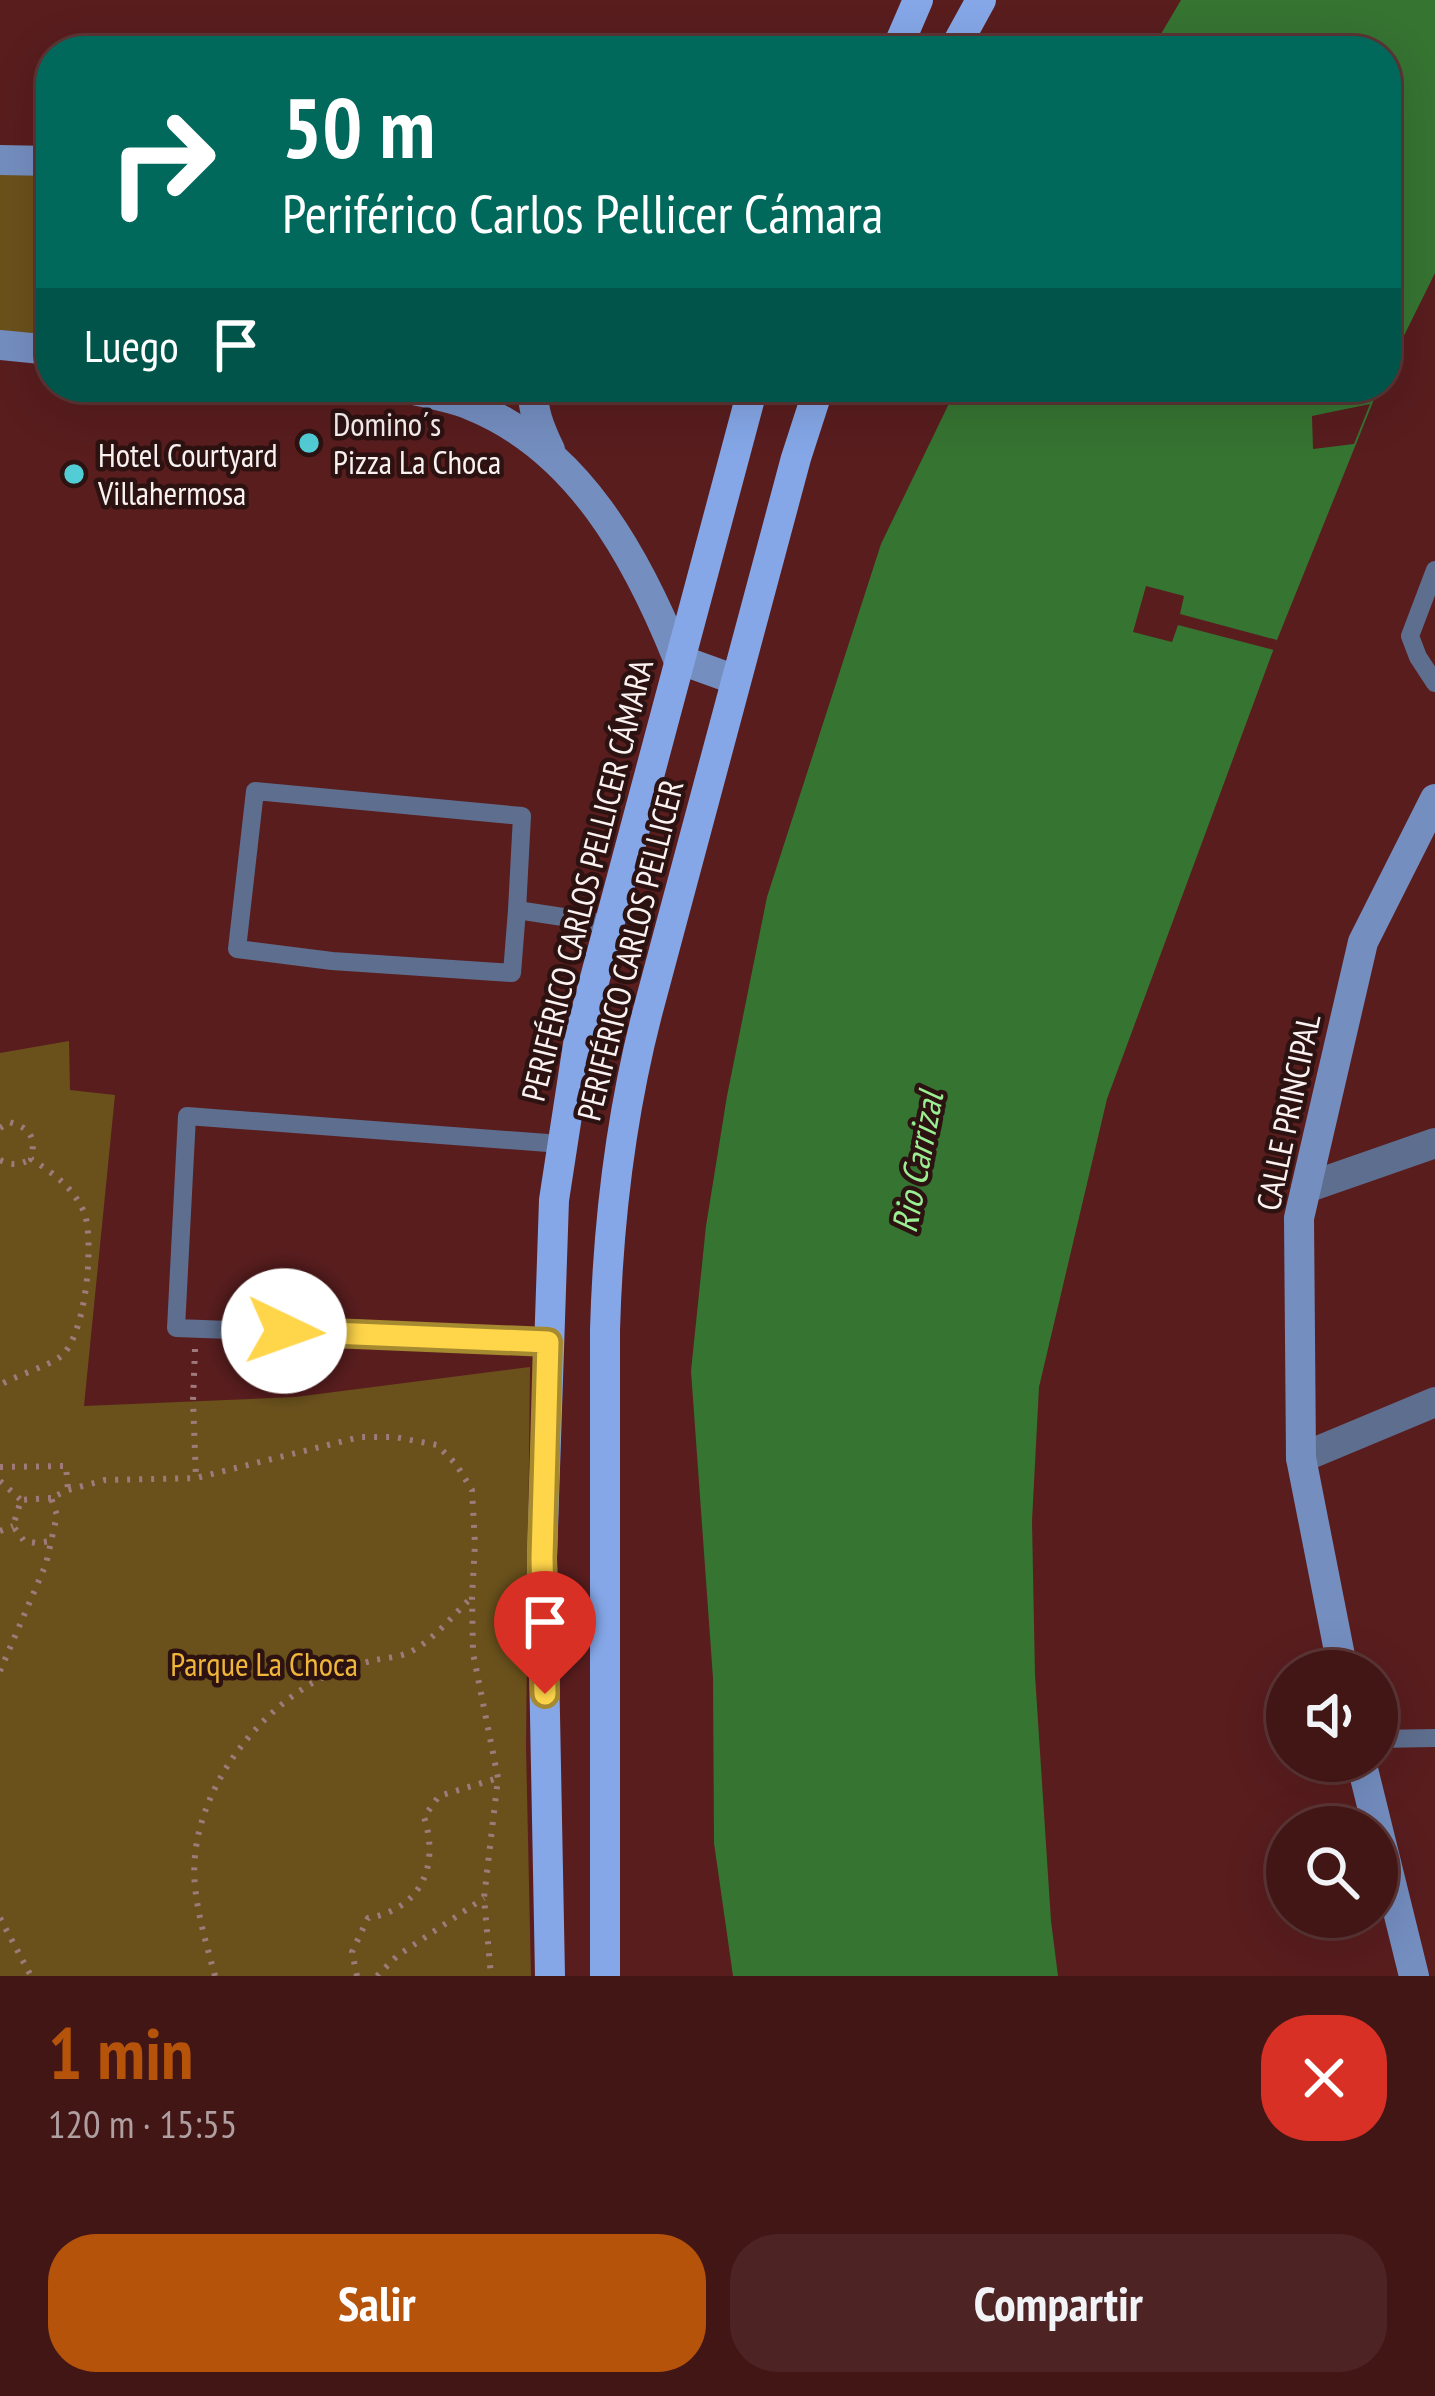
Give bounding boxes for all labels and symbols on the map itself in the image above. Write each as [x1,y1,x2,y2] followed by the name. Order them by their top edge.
[333,402,501,483] place label: Domino´s Pizza La Choca
[296,430,322,456] marker: Domino´s Pizza La Choca
[97,433,278,514] place label: Hotel Courtyard Villahermosa
[61,461,87,487] marker: Hotel Courtyard Villahermosa
[513,655,661,1105] street label: PERIFÉRICO CARLOS PELLICER CÁMARA
[569,776,691,1124] street label: PERIFÉRICO CARLOS PELLICER
[1246,1009,1329,1214] street label: CALLE PRINCIPAL
[880,1084,954,1236] water label: Rio Carrizal
[221,1268,347,1394] position arrow
[494,1571,596,1694] pin
[170,1642,358,1685] park label: Parque La Choca

